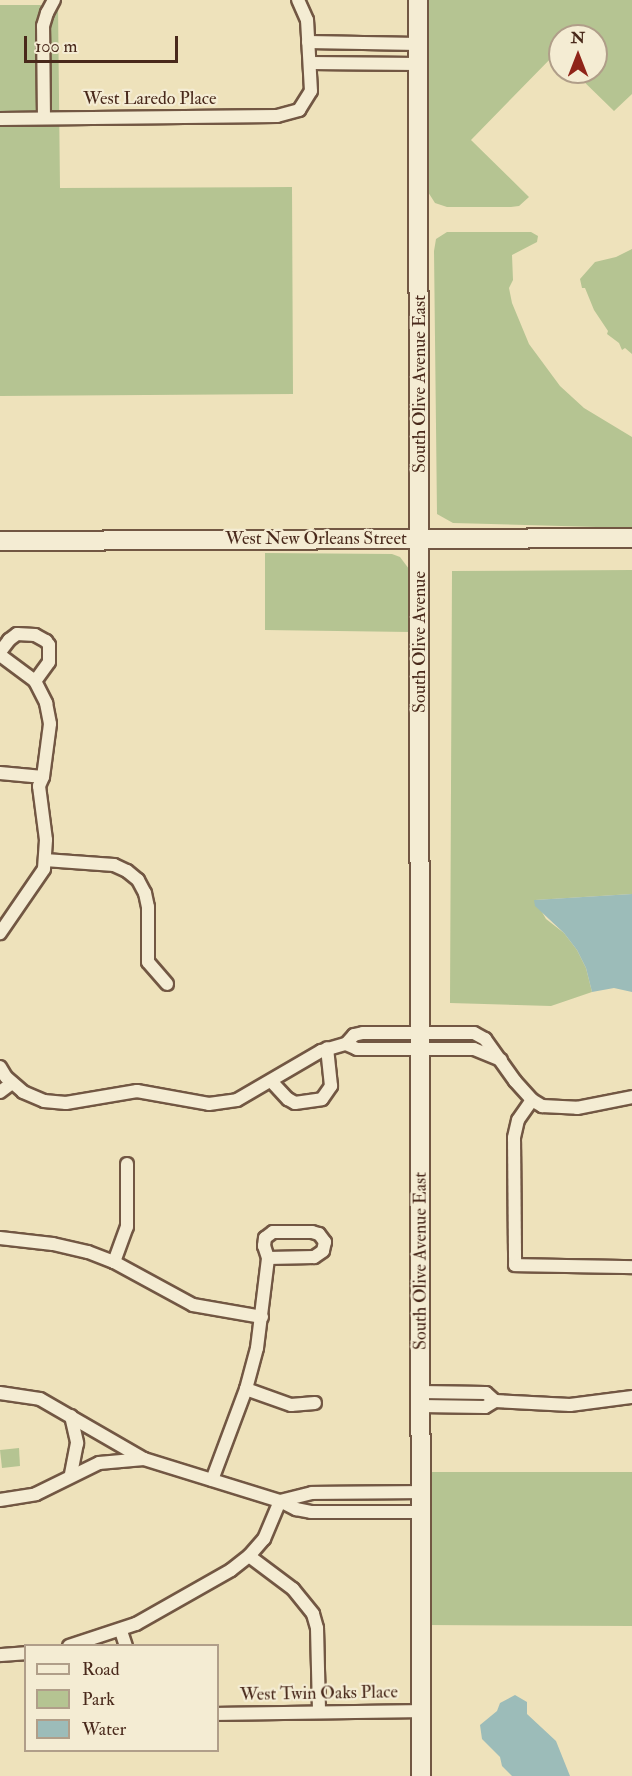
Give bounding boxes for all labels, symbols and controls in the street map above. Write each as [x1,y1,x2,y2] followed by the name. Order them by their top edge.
[27,24,182,62] scale bar
[548,24,608,84] north arrow
[571,28,585,48] text: N
[35,35,78,58] text: 100 m
[83,88,217,110] street label: West Laredo Place
[409,295,431,473] street label: South Olive Avenue East
[225,528,407,550] street label: West New Orleans Street
[409,571,431,713] street label: South Olive Avenue
[410,1172,432,1350] street label: South Olive Avenue East
[24,1644,219,1752] legend
[82,1658,120,1681] text: Road
[240,1682,398,1706] street label: West Twin Oaks Place
[82,1688,115,1711] text: Park
[82,1718,126,1741] text: Water

